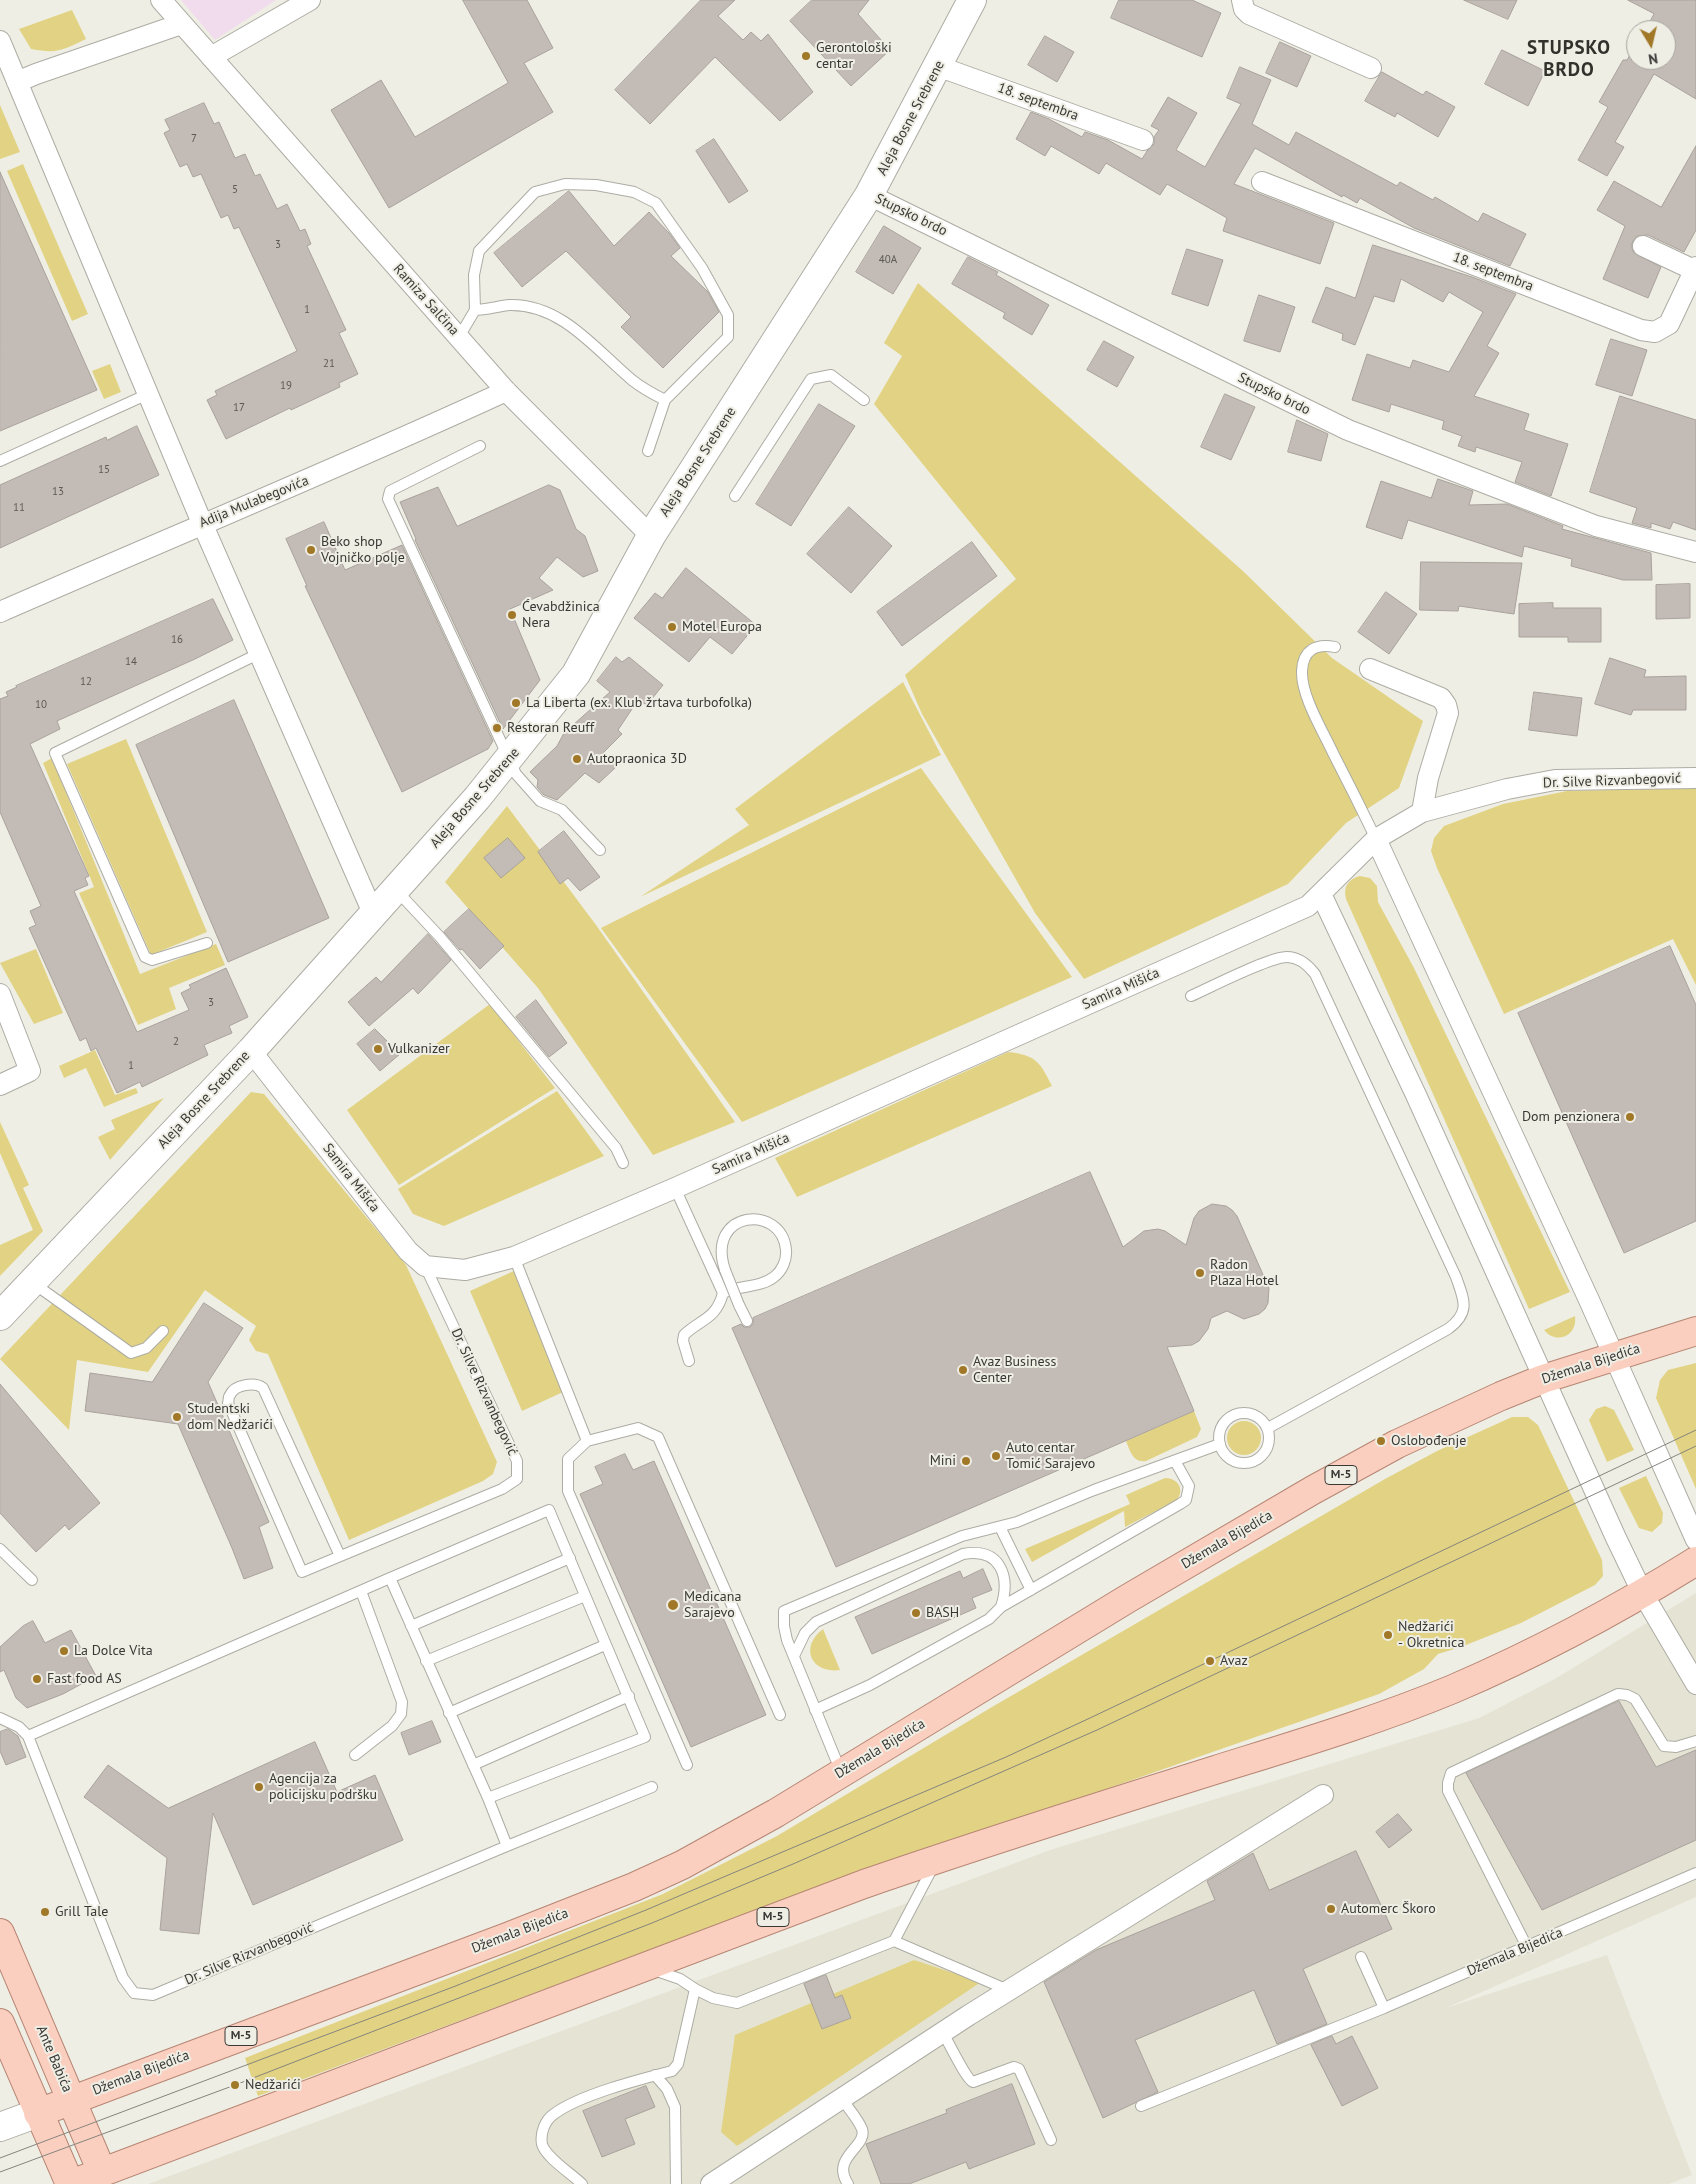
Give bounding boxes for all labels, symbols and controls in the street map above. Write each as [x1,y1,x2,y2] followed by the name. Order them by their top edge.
[1626,20,1676,70] north arrow
[1526,38,1612,82] district label: STUPSKO BRDO
[816,40,892,72] place label: Gerontološki centar
[1647,49,1659,68] text: N
[800,50,812,62] marker: Gerontološki centar
[874,58,948,178] street label: Aleja Bosne Srebrene
[995,80,1081,124] street label: 18. septembra
[191,132,197,146] house number: 7
[232,183,238,197] house number: 5
[872,190,950,240] street label: Stupsko brdo
[275,238,281,252] house number: 3
[1450,249,1536,295] street label: 18. septembra
[879,253,897,267] house number: 40A
[390,261,462,339] street label: Ramiza Salčina
[304,303,310,317] house number: 1
[323,357,335,371] house number: 21
[1235,369,1313,419] street label: Stupsko brdo
[280,379,292,393] house number: 19
[233,401,245,415] house number: 17
[656,404,740,520] street label: Aleja Bosne Srebrene
[98,463,110,477] house number: 15
[197,472,311,532] street label: Adija Mulabegovića
[52,485,64,499] house number: 13
[13,501,25,515] house number: 11
[321,534,405,566] place label: Beko shop Vojničko polje
[305,544,317,556] marker: Beko shop Vojničko polje
[522,599,600,632] place label: Ćevabdžinica Nera
[506,609,518,621] marker: Ćevabdžinica Nera
[682,619,762,635] place label: Motel Europa
[666,621,678,633] marker: Motel Europa
[171,633,183,647] house number: 16
[125,655,137,669] house number: 14
[80,675,92,689] house number: 12
[526,695,752,711] place label: La Liberta (ex. Klub žrtava turbofolka)
[510,697,522,709] marker: La Liberta (ex. Klub žrtava turbofolka)
[35,698,47,712] house number: 10
[507,720,594,736] place label: Restoran Reuff
[491,722,503,734] marker: Restoran Reuff
[427,744,523,852] street label: Aleja Bosne Srebrene
[587,751,687,767] place label: Autopraonica 3D
[571,753,583,765] marker: Autopraonica 3D
[1543,770,1681,792] street label: Dr. Silve Rizvanbegović
[1080,965,1162,1013] street label: Samira Mišića
[208,996,214,1010] house number: 3
[173,1035,179,1049] house number: 2
[388,1041,450,1057] place label: Vulkanizer
[372,1043,384,1055] marker: Vulkanizer
[154,1048,254,1152] street label: Aleja Bosne Srebrene
[128,1059,134,1073] house number: 1
[1522,1109,1620,1125] place label: Dom penzionera
[1624,1111,1636,1123] marker: Dom penzionera
[710,1130,792,1178] street label: Samira Mišića
[319,1140,383,1216] street label: Samira Mišića
[1210,1257,1279,1290] place label: Radon Plaza Hotel
[1194,1267,1206,1279] marker: Radon Plaza Hotel
[447,1326,521,1458] street label: Dr. Silve Rizvanbegović
[1540,1340,1642,1388] street label: Džemala Bijedića
[973,1354,1056,1386] place label: Avaz Business Center
[957,1364,969,1376] marker: Avaz Business Center
[187,1401,273,1434] place label: Studentski dom Nedžarići
[171,1411,183,1423] marker: Studentski dom Nedžarići
[1391,1433,1466,1449] place label: Oslobođenje
[1375,1435,1387,1447] marker: Oslobođenje
[1006,1440,1095,1472] place label: Auto centar Tomić Sarajevo
[990,1450,1002,1462] marker: Auto centar Tomić Sarajevo
[930,1453,956,1469] place label: Mini
[960,1455,972,1467] marker: Mini
[1325,1466,1357,1484] road number: M-5
[1178,1507,1276,1573] street label: Džemala Bijedića
[684,1589,741,1621] place label: Medicana Sarajevo
[666,1598,680,1612] marker: Medicana Sarajevo
[926,1605,959,1621] place label: BASH
[910,1607,922,1619] marker: BASH
[1398,1619,1464,1651] place label: Nedžarići - Okretnica
[1382,1629,1394,1641] marker: Nedžarići - Okretnica
[74,1643,153,1659] place label: La Dolce Vita
[58,1645,70,1657] marker: La Dolce Vita
[1220,1653,1248,1669] place label: Avaz
[1204,1655,1216,1667] marker: Avaz
[47,1671,122,1687] place label: Fast food AS
[31,1673,43,1685] marker: Fast food AS
[832,1715,928,1783] street label: Džemala Bijedića
[269,1771,377,1804] place label: Agencija za policijsku podršku
[253,1781,265,1793] marker: Agencija za policijsku podršku
[1341,1901,1436,1917] place label: Automerc Škoro
[1325,1903,1337,1915] marker: Automerc Škoro
[55,1904,108,1920] place label: Grill Tale
[469,1905,571,1957] street label: Džemala Bijedića
[39,1906,51,1918] marker: Grill Tale
[757,1908,789,1926] road number: M-5
[182,1919,316,1989] street label: Dr. Silve Rizvanbegović
[1465,1924,1565,1980] street label: Džemala Bijedića
[32,2023,76,2095] street label: Ante Babića
[225,2026,257,2045] road number: M-5
[90,2047,192,2099] street label: Džemala Bijedića
[245,2077,301,2093] place label: Nedžarići
[229,2079,241,2091] marker: Nedžarići

